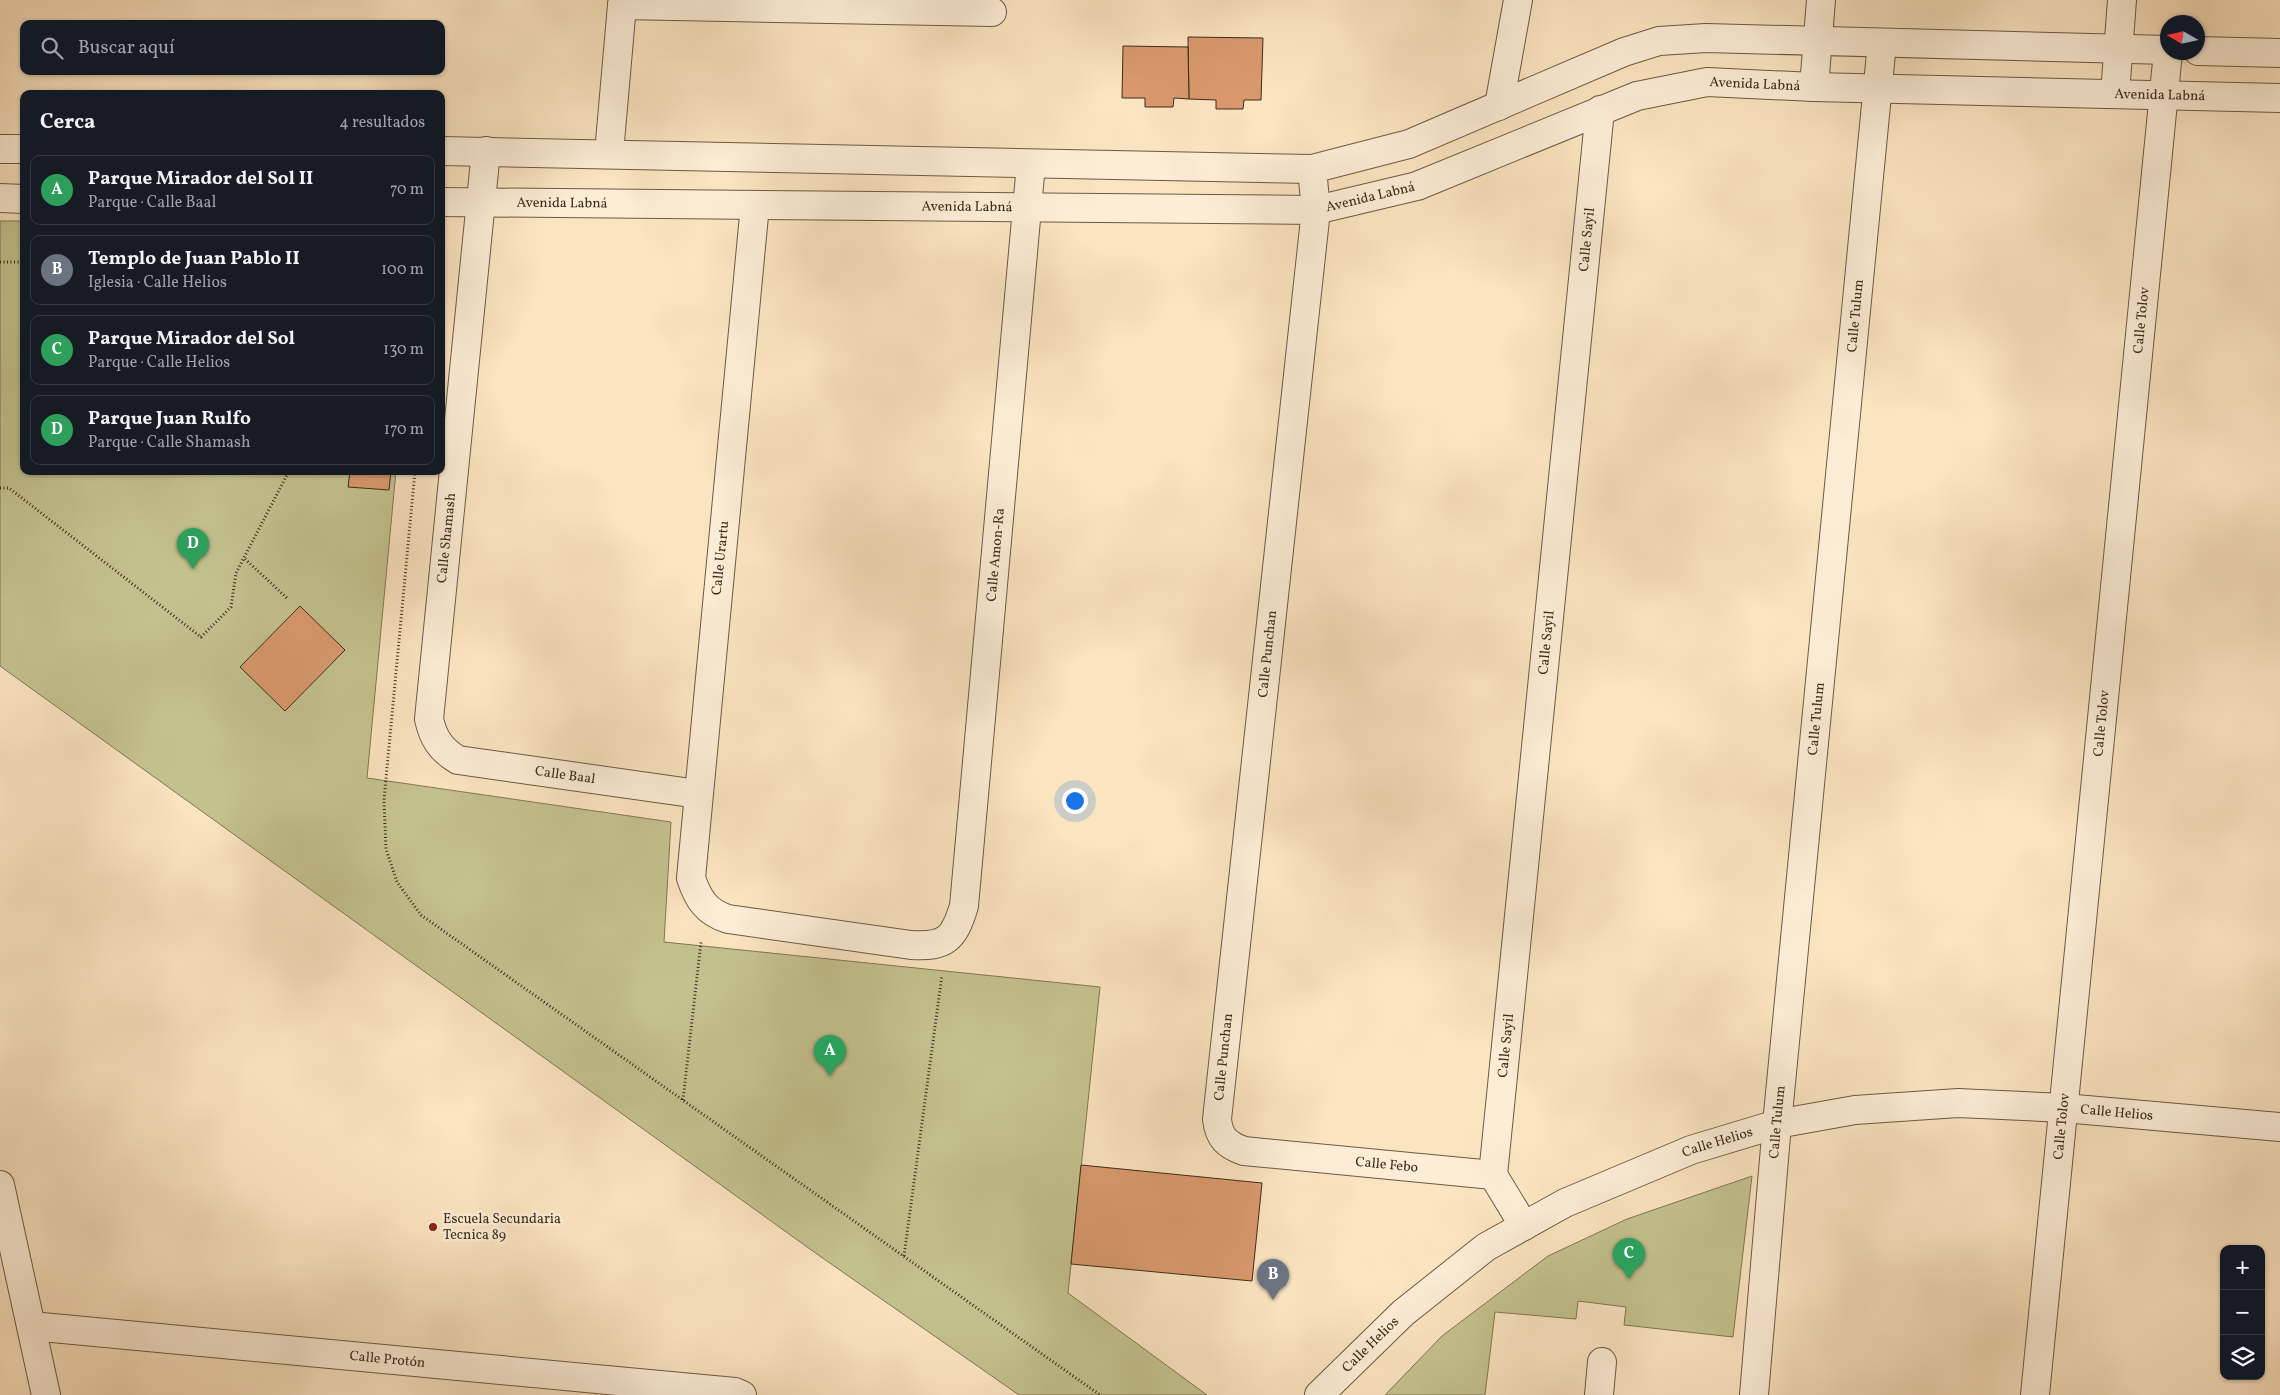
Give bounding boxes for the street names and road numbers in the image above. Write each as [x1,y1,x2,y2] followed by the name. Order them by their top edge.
[1709,73,1801,96] street label: Avenida Labná
[2114,85,2206,106] street label: Avenida Labná
[1324,177,1417,217] street label: Avenida Labná
[516,193,608,213] street label: Avenida Labná
[921,197,1013,217] street label: Avenida Labná
[1574,207,1600,273] street label: Calle Sayil
[1842,278,1869,353] street label: Calle Tulum
[2129,285,2154,355] street label: Calle Tolov
[433,492,461,584] street label: Calle Shamash
[982,507,1009,602] street label: Calle Amon-Ra
[708,520,734,596] street label: Calle Urartu
[1254,609,1282,699] street label: Calle Punchan
[1534,610,1559,676] street label: Calle Sayil
[1803,681,1829,756] street label: Calle Tulum
[2089,688,2114,758] street label: Calle Tolov
[534,762,597,789] street label: Calle Baal
[1210,1012,1238,1102] street label: Calle Punchan
[1493,1013,1519,1079] street label: Calle Sayil
[1765,1085,1790,1159] street label: Calle Tulum
[2049,1091,2074,1161] street label: Calle Tolov
[2080,1100,2154,1125] street label: Calle Helios
[1679,1122,1755,1162] street label: Calle Helios
[1355,1152,1419,1177] street label: Calle Febo
[1338,1312,1403,1377] street label: Calle Helios
[349,1346,426,1372] street label: Calle Protón

